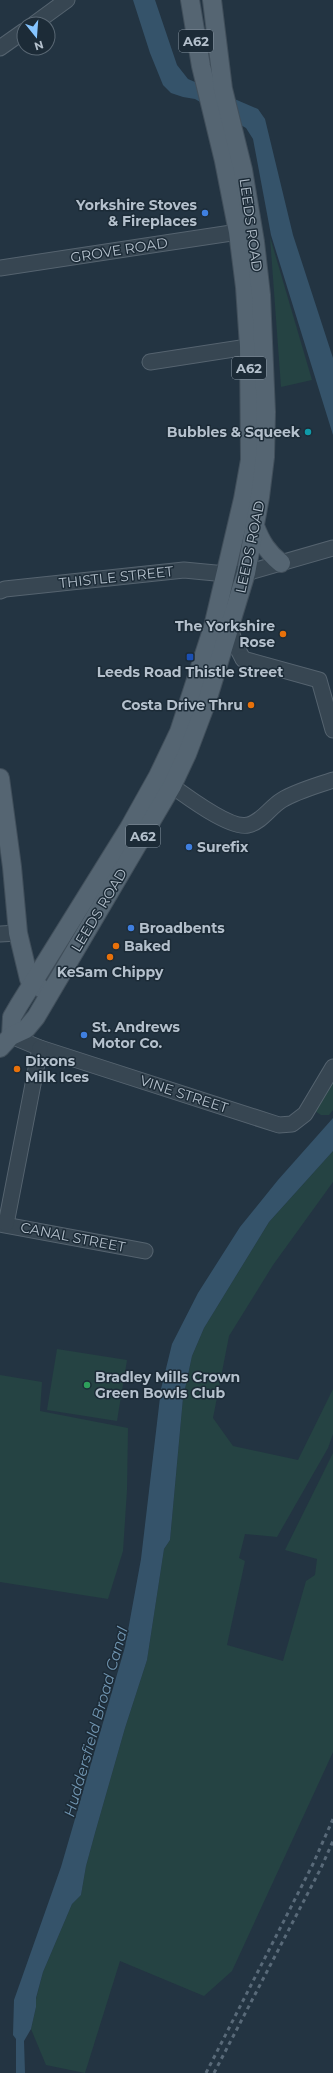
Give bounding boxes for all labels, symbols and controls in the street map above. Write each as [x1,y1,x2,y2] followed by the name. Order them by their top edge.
[16,16,56,56] north arrow
[179,30,213,52] road number: A62
[33,38,45,54] text: N
[236,177,266,273] street label: LEEDS ROAD
[75,196,198,230] place label: Yorkshire Stoves & Fireplaces
[200,208,210,218] marker: Yorkshire Stoves & Fireplaces
[69,233,169,267] street label: GROVE ROAD
[232,357,266,379] road number: A62
[167,423,301,441] place label: Bubbles & Squeek
[303,427,313,437] marker: Bubbles & Squeek
[231,499,269,595] street label: LEEDS ROAD
[58,562,174,592] street label: THISTLE STREET
[175,617,275,651] place label: The Yorkshire Rose
[278,629,288,639] marker: The Yorkshire Rose
[185,652,195,662] marker: Leeds Road Thistle Street
[97,663,283,681] place label: Leeds Road Thistle Street
[121,696,243,714] place label: Costa Drive Thru
[246,700,256,710] marker: Costa Drive Thru
[126,825,160,847] road number: A62
[197,838,249,856] place label: Surefix
[184,842,194,852] marker: Surefix
[67,865,131,955] street label: LEEDS ROAD
[139,919,225,937] place label: Broadbents
[126,923,136,933] marker: Broadbents
[124,937,171,955] place label: Baked
[111,941,121,951] marker: Baked
[105,952,115,962] marker: KeSam Chippy
[57,963,164,981] place label: KeSam Chippy
[92,1018,181,1052] place label: St. Andrews Motor Co.
[79,1030,89,1040] marker: St. Andrews Motor Co.
[25,1052,90,1086] place label: Dixons Milk Ices
[12,1064,22,1074] marker: Dixons Milk Ices
[138,1071,230,1117] street label: VINE STREET
[19,1218,127,1256] street label: CANAL STREET
[95,1368,240,1402] place label: Bradley Mills Crown Green Bowls Club
[82,1380,92,1390] marker: Bradley Mills Crown Green Bowls Club
[59,1625,132,1819] water label: Huddersfield Broad Canal

